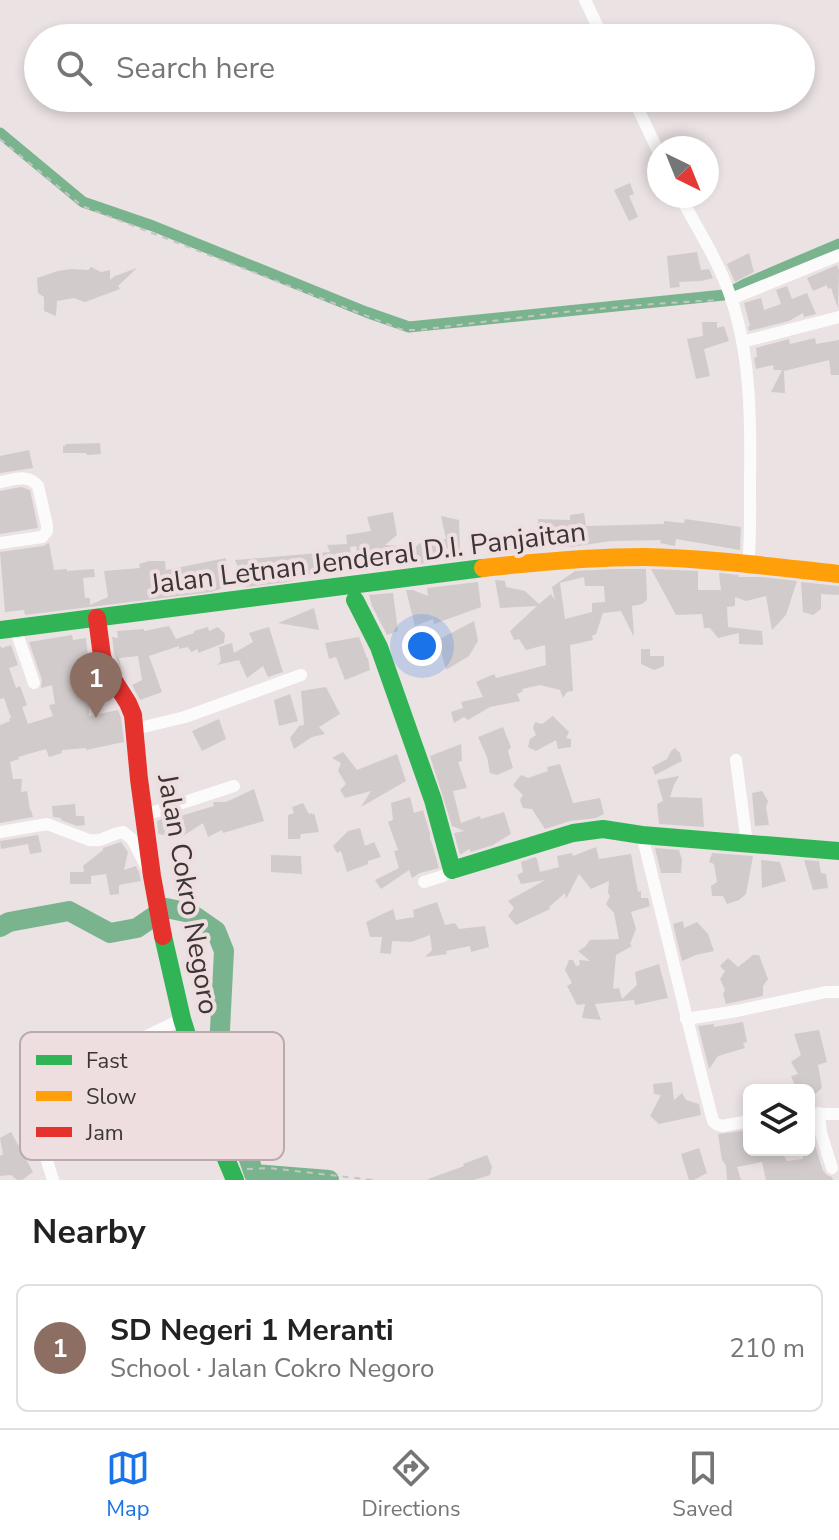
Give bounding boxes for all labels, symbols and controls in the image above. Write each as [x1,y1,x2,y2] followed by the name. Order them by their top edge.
[24,24,815,112] search box
[52,46,96,90] icon: search
[116,48,275,89] text: Search here
[647,136,719,208] north arrow
[147,512,588,604] street label: Jalan Letnan Jenderal D.I. Panjaitan
[402,626,442,666] your location
[70,652,122,718] pin: 1
[148,770,228,1017] street label: Jalan Cokro Negoro
[20,1032,284,1160] legend
[86,1046,128,1076] text: Fast
[86,1082,137,1112] text: Slow
[743,1084,815,1156] map controls
[743,1084,815,1156] button: layers
[85,1118,124,1148] text: Jam
[32,1209,146,1255] text: Nearby
[110,1310,394,1351] text: SD Negeri 1 Meranti
[52,1331,68,1366] text: 1
[729,1331,805,1366] text: 210 m
[110,1351,435,1386] text: School · Jalan Cokro Negoro
[106,1446,150,1524] tab: Map
[362,1446,461,1524] tab: Directions
[672,1446,733,1524] tab: Saved

